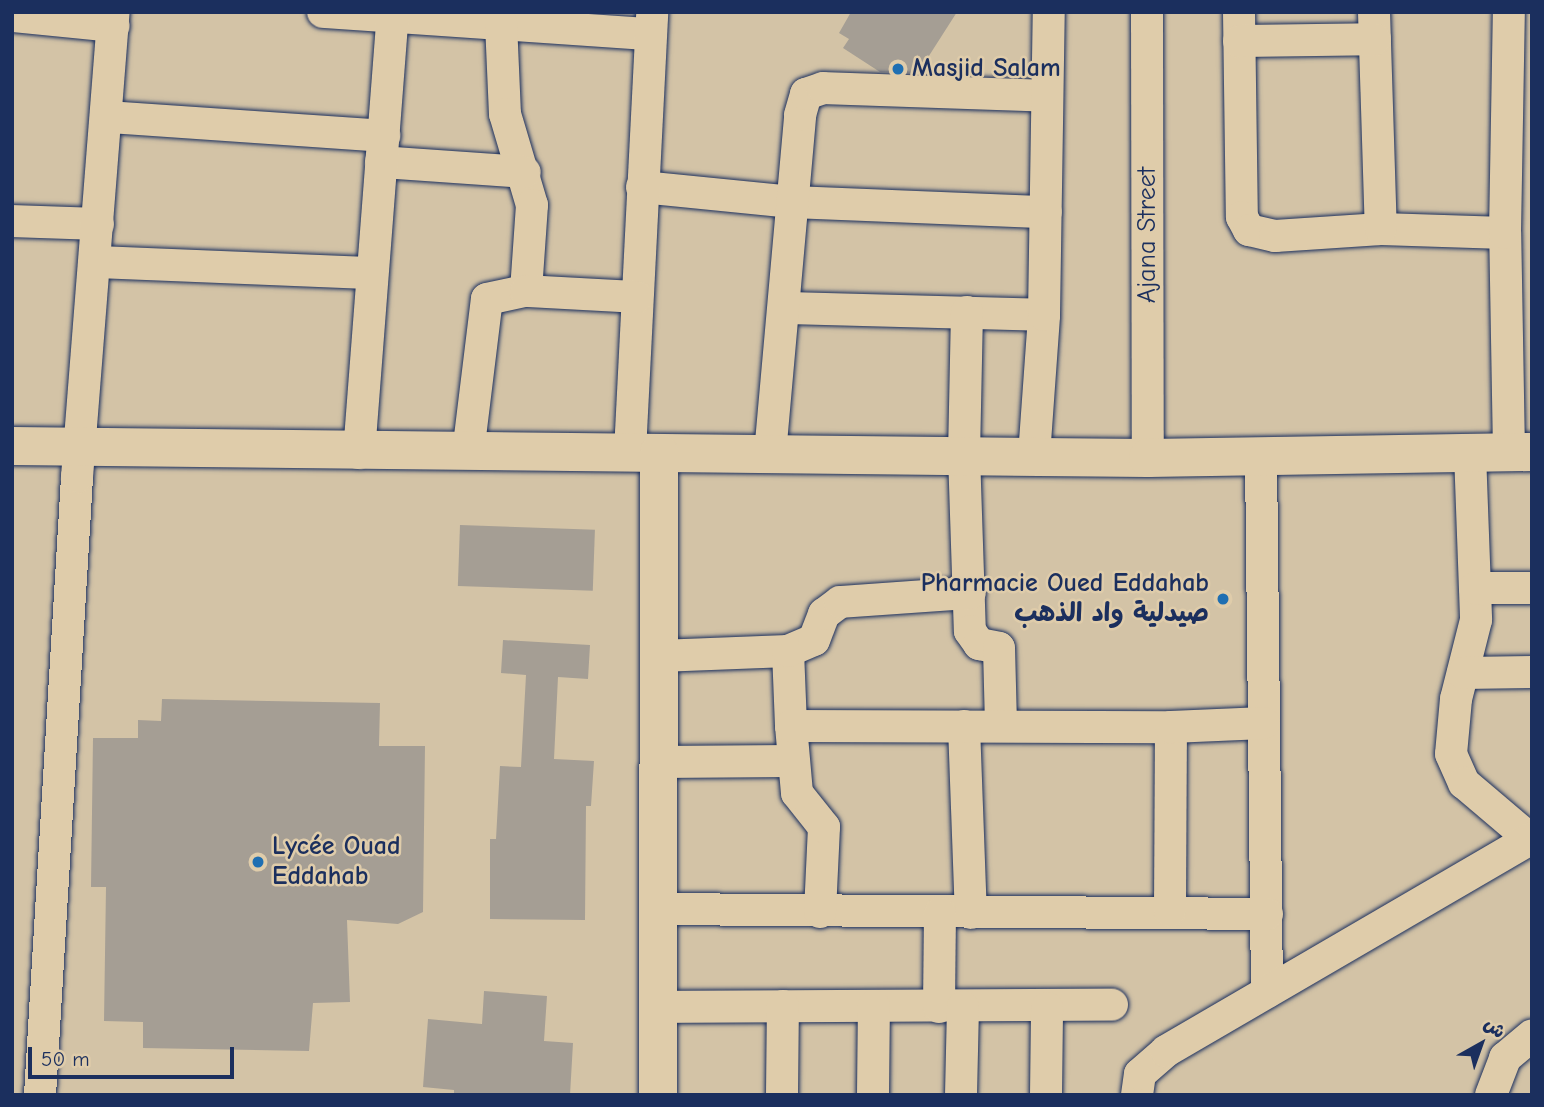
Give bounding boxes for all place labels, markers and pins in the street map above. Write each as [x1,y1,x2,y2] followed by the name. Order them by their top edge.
[912,53,1061,85] place label: Masjid Salam
[890,61,906,77] marker: Masjid Salam
[921,568,1209,630] place label: Pharmacie Oued Eddahab صيدلية واد الذهب
[1215,591,1231,607] marker: Pharmacie Oued Eddahab صيدلية واد الذهب
[272,831,401,892] place label: Lycée Ouad Eddahab
[250,854,266,870] marker: Lycée Ouad Eddahab

